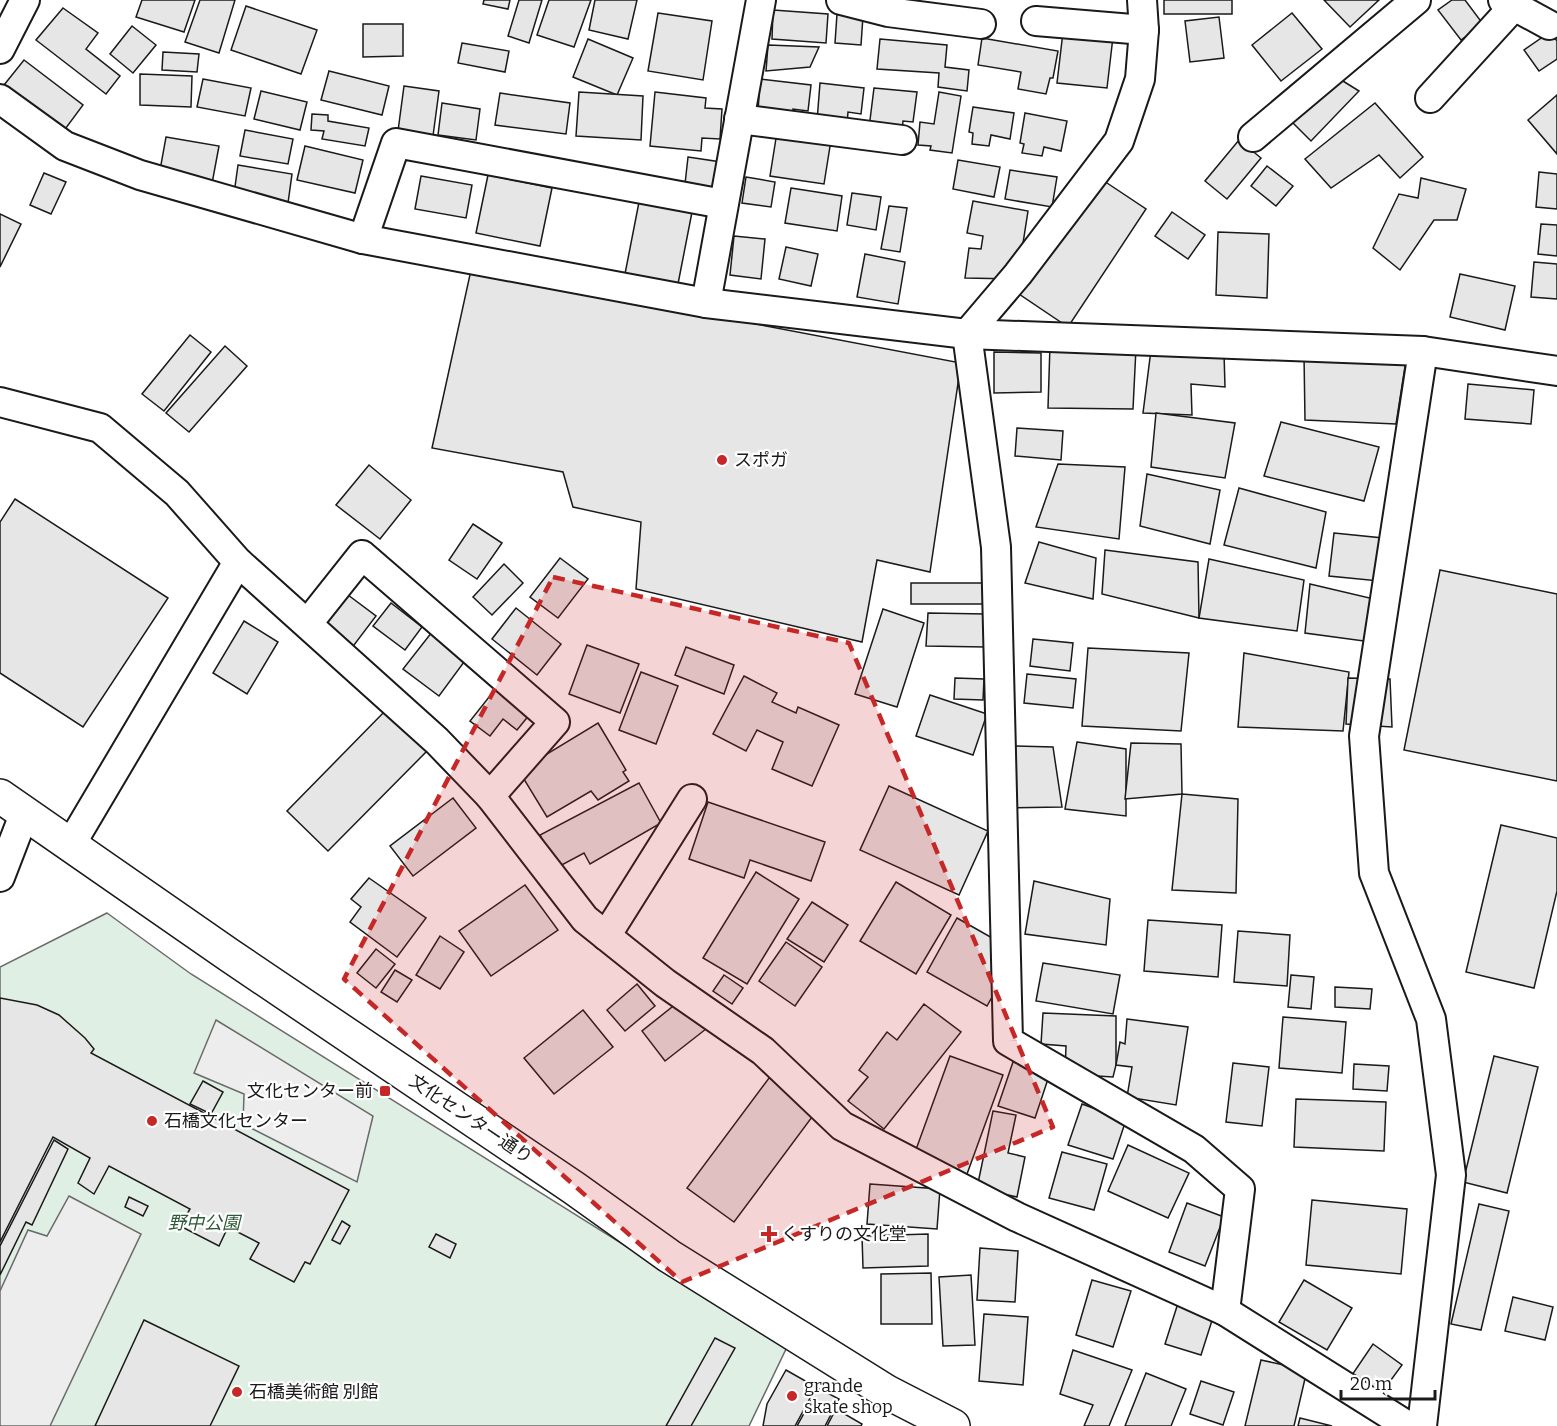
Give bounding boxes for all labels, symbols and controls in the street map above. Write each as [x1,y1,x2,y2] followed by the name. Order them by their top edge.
[734,449,788,471] place label: スポガ
[715,453,729,467] marker: スポガ
[405,1070,537,1168] street label: 文化センター通り
[247,1080,373,1102] place label: 文化センター前
[378,1084,392,1098] marker: 文化センター前
[164,1110,308,1132] place label: 石橋文化センター
[145,1114,159,1128] marker: 石橋文化センター
[168,1212,243,1234] park label: 野中公園
[781,1223,907,1245] place label: くすりの文化堂
[762,1227,776,1241] marker: くすりの文化堂
[1341,1363,1436,1401] scale bar
[1350,1373,1392,1395] text: 20 m
[804,1375,893,1418] place label: grande skate shop
[249,1381,379,1403] place label: 石橋美術館 別館
[230,1385,244,1399] marker: 石橋美術館 別館
[785,1389,799,1403] marker: grande skate shop

